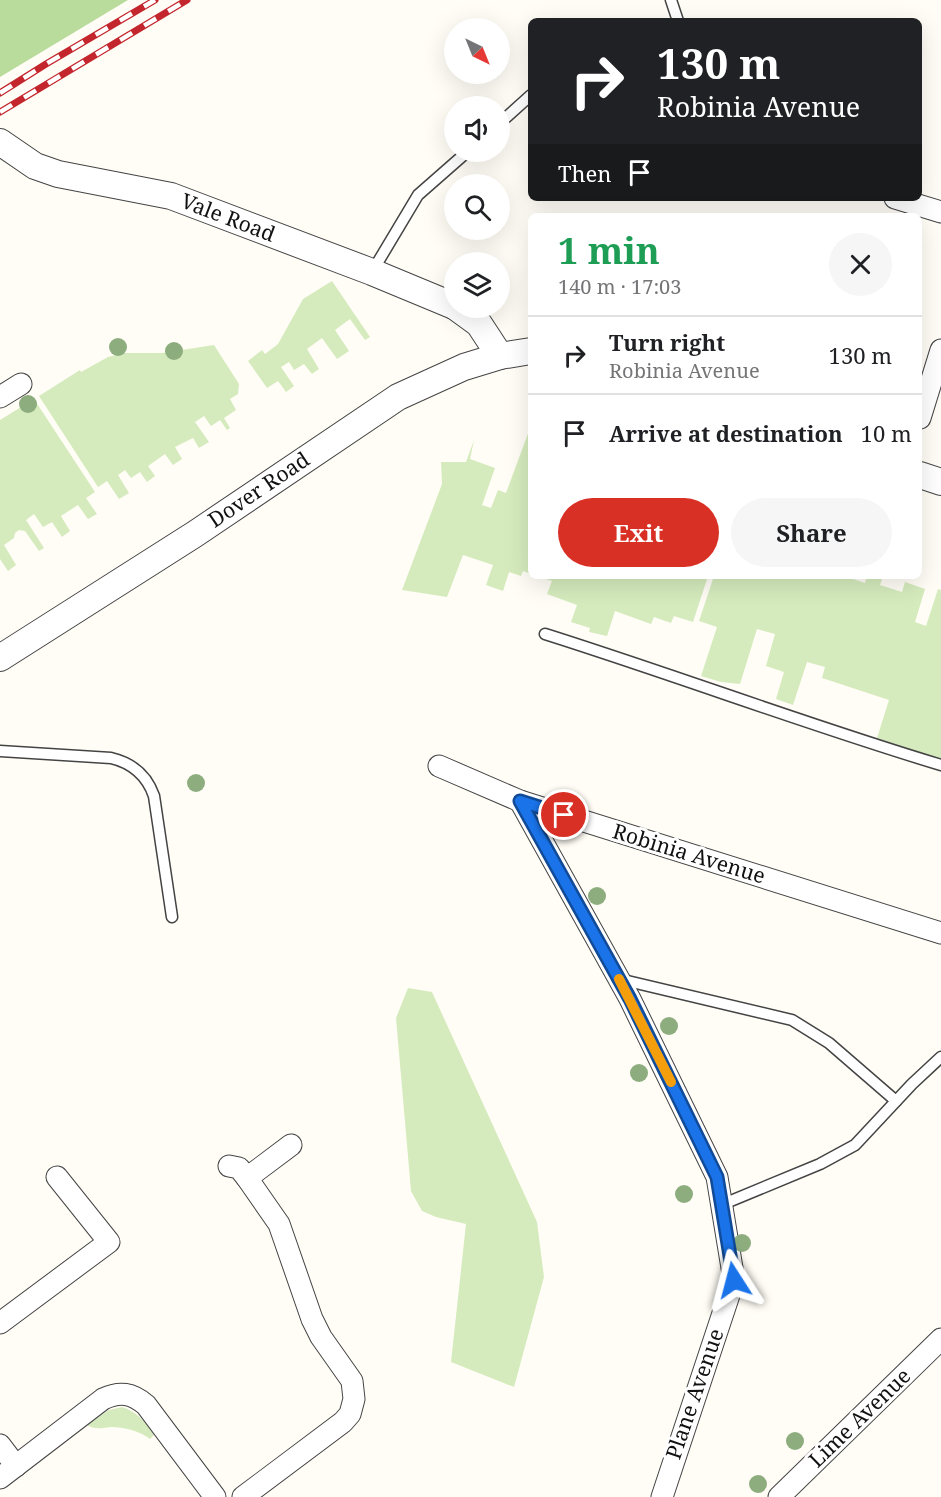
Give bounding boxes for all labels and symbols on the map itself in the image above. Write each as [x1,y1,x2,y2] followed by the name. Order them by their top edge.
[444,18,510,84] north arrow
[177,186,279,248] street label: Vale Road
[202,445,315,533] street label: Dover Road
[538,789,589,840] pin
[610,817,769,890] street label: Robinia Avenue
[702,1248,766,1312] position arrow
[659,1325,729,1463] street label: Plane Avenue
[802,1362,916,1473] street label: Lime Avenue

